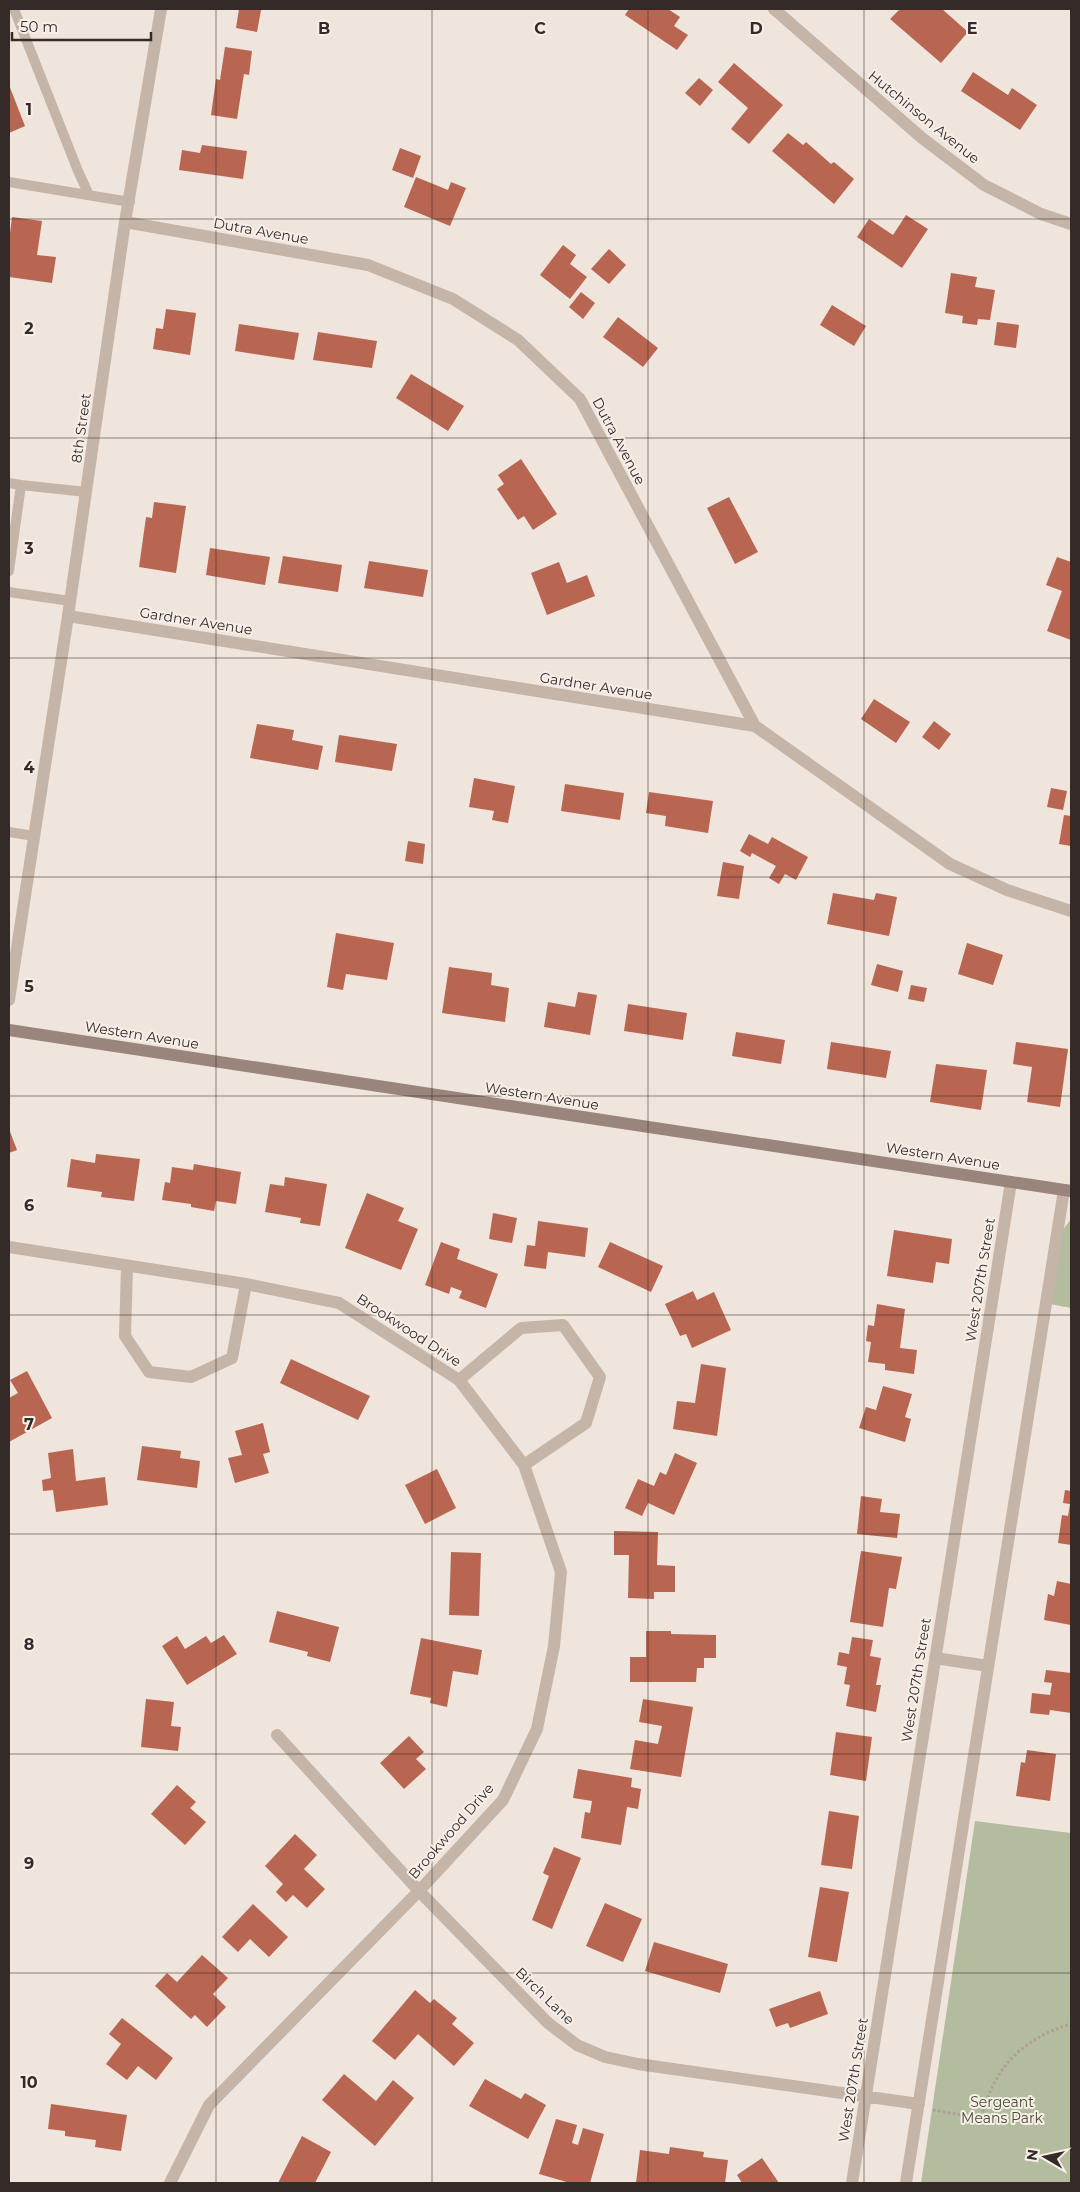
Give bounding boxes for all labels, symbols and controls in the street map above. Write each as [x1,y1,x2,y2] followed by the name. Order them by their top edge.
[12,10,151,42] scale bar
[20,17,58,36] text: 50 m
[318,19,330,38] text: B
[534,19,546,38] text: C
[749,19,763,38] text: D
[967,19,977,38] text: E
[865,66,983,168] street label: Hutchinson Avenue
[26,100,32,119] text: 1
[212,214,310,248] street label: Dutra Avenue
[24,319,34,338] text: 2
[67,392,95,464] street label: 8th Street
[588,394,650,488] street label: Dutra Avenue
[23,539,34,558] text: 3
[138,603,254,639] street label: Gardner Avenue
[538,668,654,704] street label: Gardner Avenue
[23,758,35,777] text: 4
[24,977,34,996] text: 5
[84,1017,200,1053] street label: Western Avenue
[484,1078,600,1114] street label: Western Avenue
[885,1138,1001,1174] street label: Western Avenue
[24,1196,34,1215] text: 6
[961,1216,999,1343] street label: West 207th Street
[353,1289,465,1371] street label: Brookwood Drive
[24,1415,34,1434] text: 7
[897,1616,935,1743] street label: West 207th Street
[24,1635,34,1654] text: 8
[405,1779,497,1883] street label: Brookwood Drive
[24,1854,34,1873] text: 9
[512,1963,578,2029] street label: Birch Lane
[834,2016,872,2143] street label: West 207th Street
[20,2073,38,2092] text: 10
[961,2093,1044,2127] park label: Sergeant Means Park
[1020,2132,1070,2182] north arrow
[1022,2148,1042,2162] text: N

